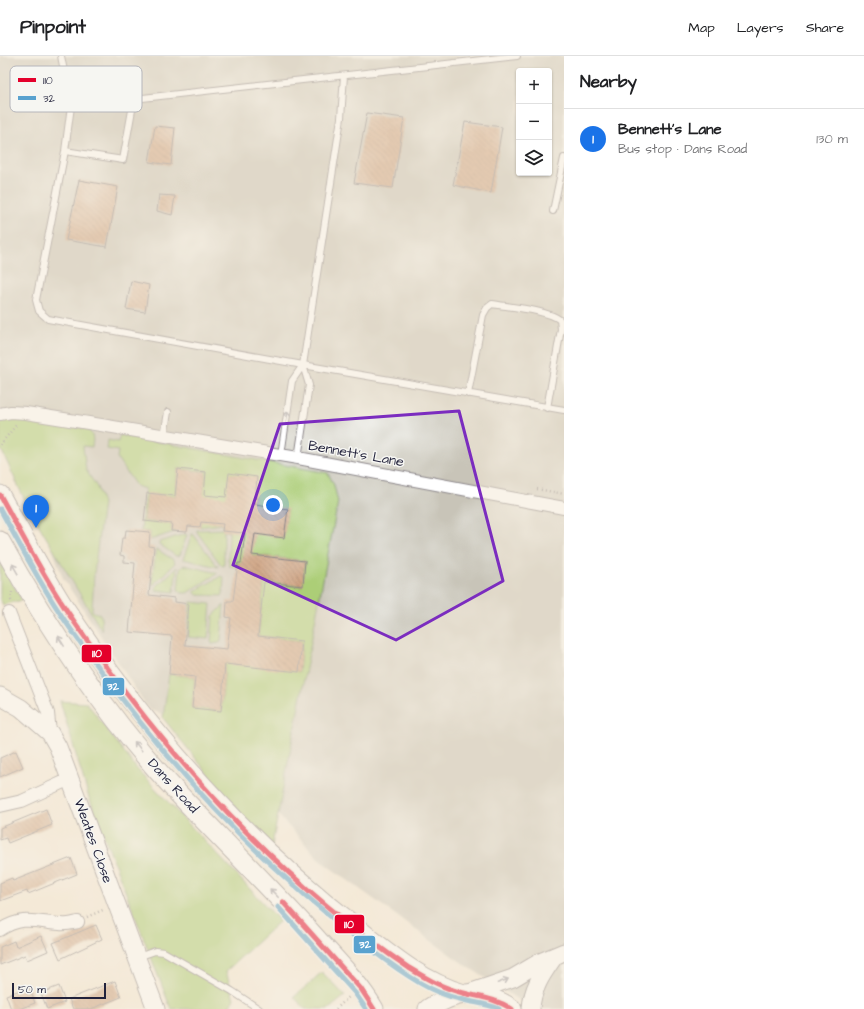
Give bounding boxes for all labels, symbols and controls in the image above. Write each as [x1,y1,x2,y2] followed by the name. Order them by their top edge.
[20,14,86,41] text: Pinpoint
[688,18,715,38] text: Map
[737,18,784,38] text: Layers
[806,18,844,38] text: Share
[10,66,142,112] legend
[516,68,552,176] map controls
[516,68,552,104] button: +
[580,70,637,94] text: Nearby
[43,73,53,88] text: 110
[43,91,56,106] text: 32
[516,104,552,140] button: −
[618,119,722,140] text: Bennett's Lane
[592,130,594,148] text: 1
[816,130,848,148] text: 130 m
[516,140,552,176] button: layers
[618,140,747,158] text: Bus stop · Dans Road
[283,411,291,424] one-way arrow
[307,436,406,472] street label: Bennett's Lane
[23,495,49,528] pin: 1
[263,495,283,515] your location
[11,563,19,575] one-way arrow
[57,636,65,647] one-way arrow
[81,644,112,663] line badge: 110
[92,646,102,661] text: 110
[102,677,125,696] line badge: 32
[106,679,120,694] text: 32
[134,741,143,751] one-way arrow
[143,754,203,818] street label: Dans Road
[68,796,118,886] street label: Weates Close
[269,888,279,898] one-way arrow
[334,914,365,934] line badge: 110
[344,917,354,932] text: 110
[353,935,376,954] line badge: 32
[358,937,372,952] text: 32
[497,977,509,985] one-way arrow
[12,981,106,1000] scale bar
[18,982,46,997] text: 50 m

